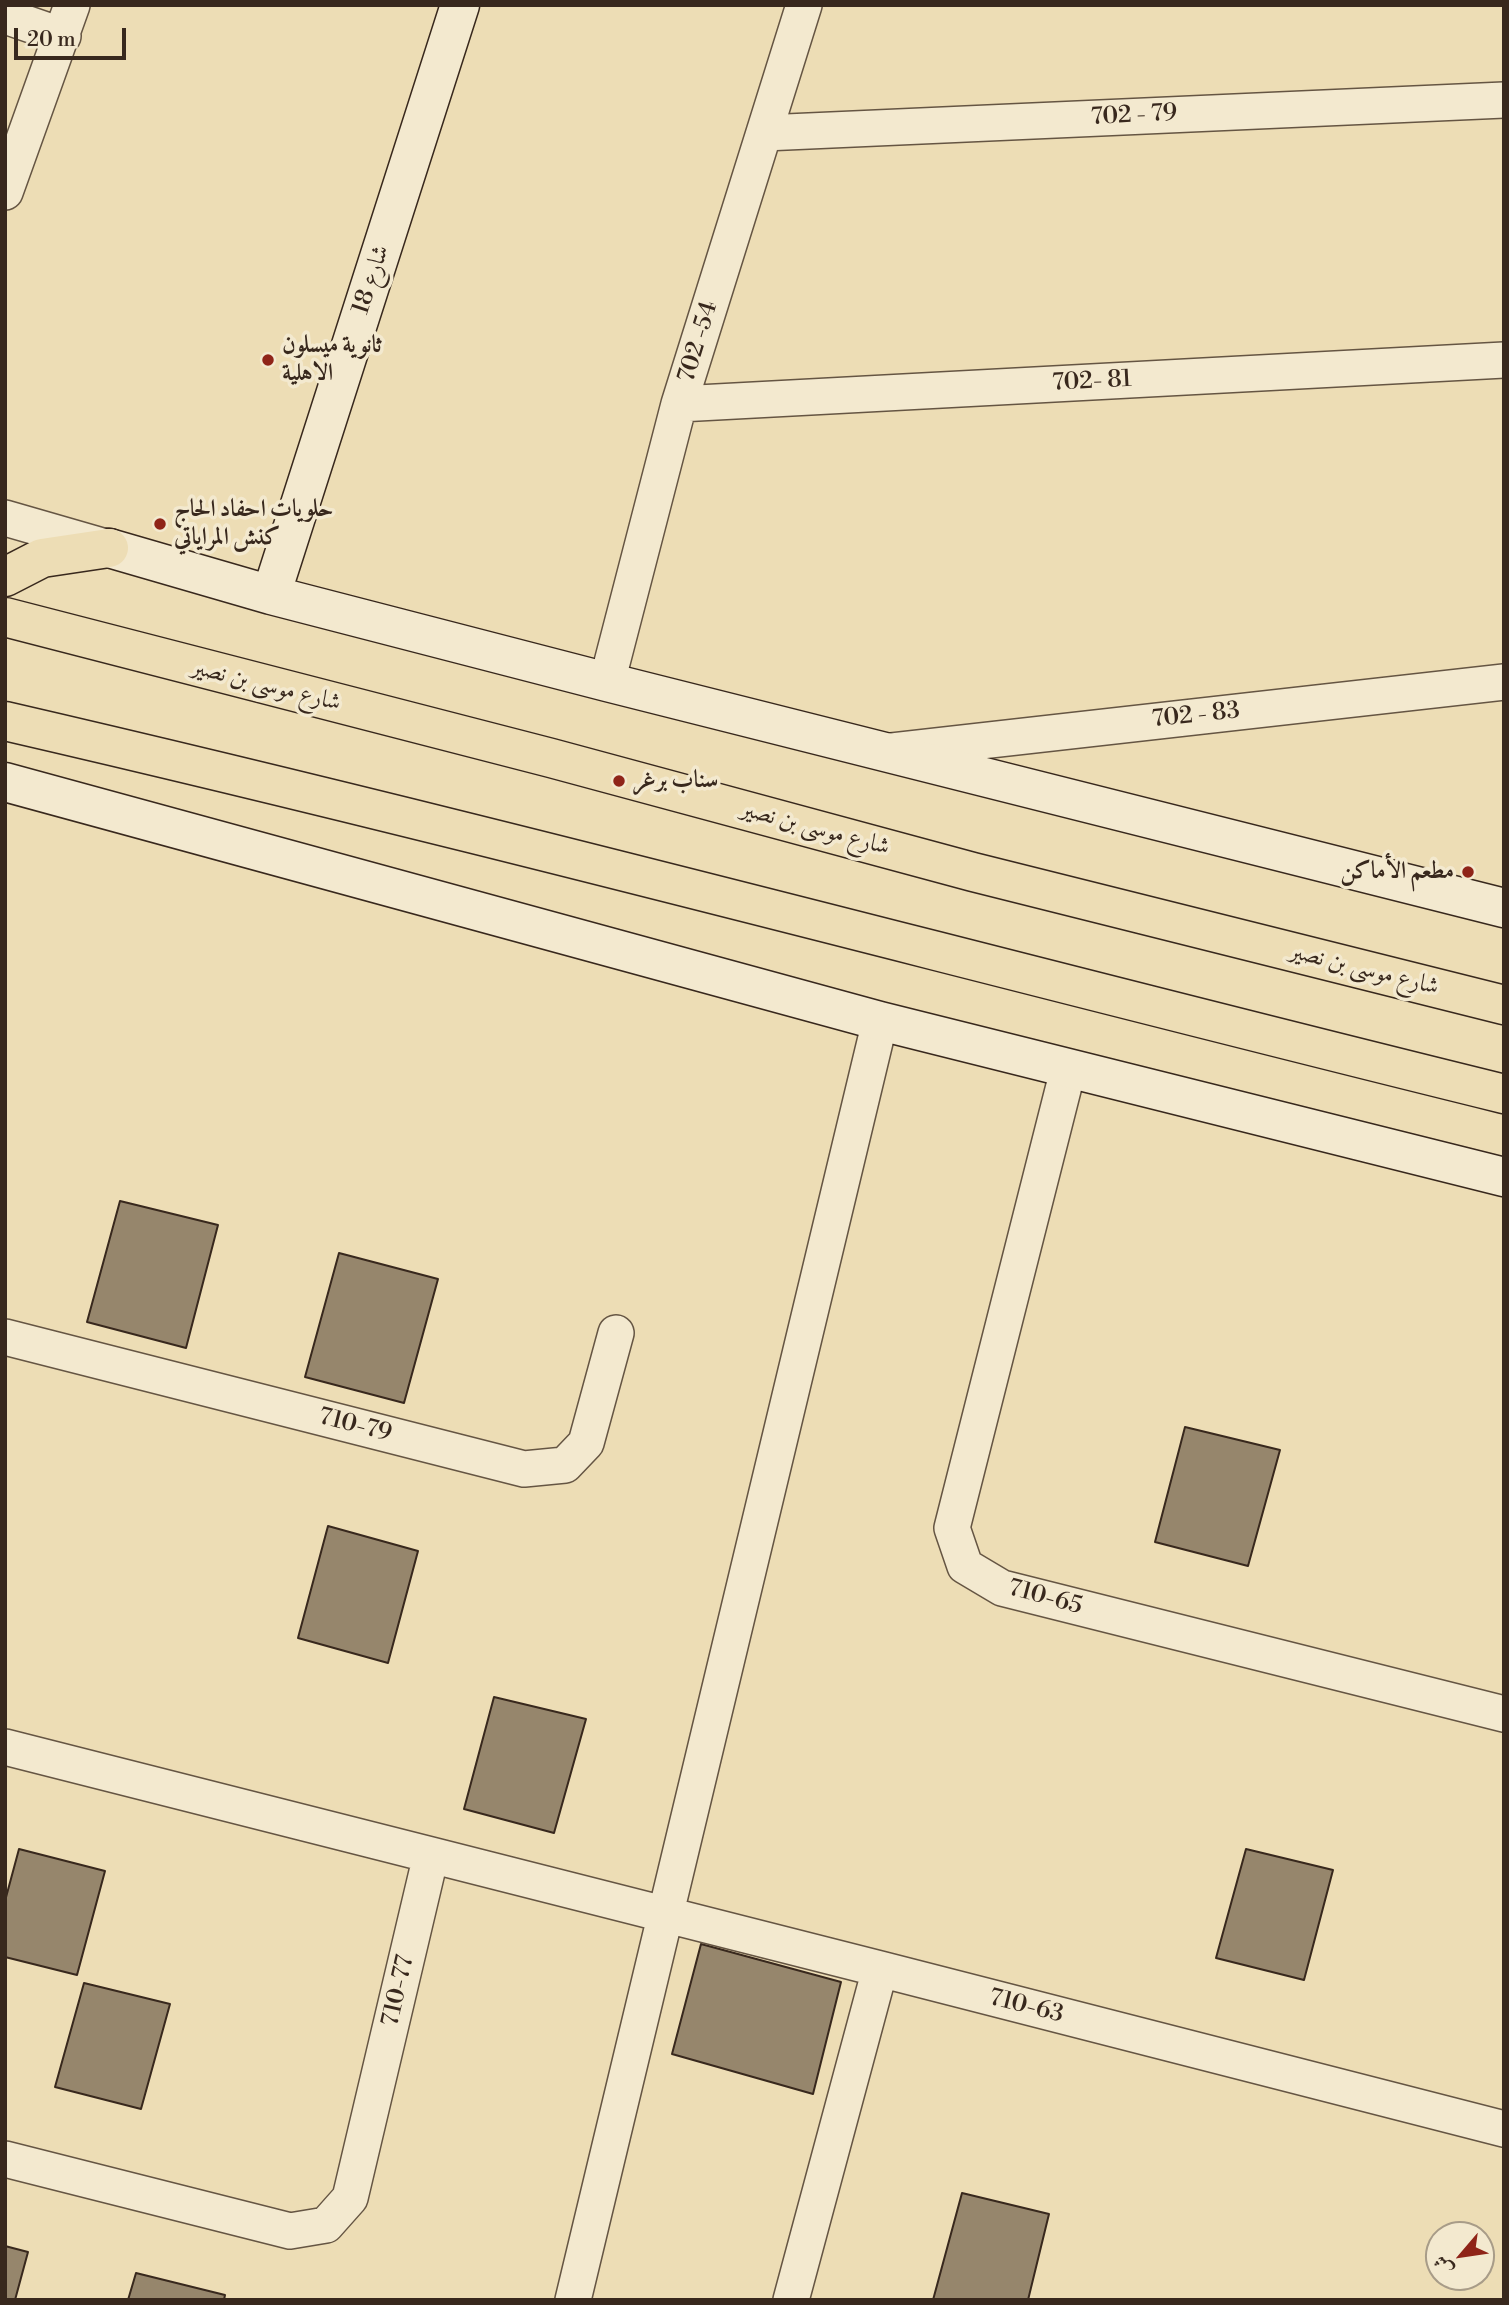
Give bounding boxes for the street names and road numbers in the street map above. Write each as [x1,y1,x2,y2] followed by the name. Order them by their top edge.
[1090,99,1178,133] street label: 702 - 79
[347,242,397,318] street label: شارع 18
[673,298,725,386] street label: 702 -54
[1051,366,1133,398] street label: 702- 81
[188,654,344,718] street label: شارع موسى بن نصير
[1151,697,1241,735] street label: 702 - 83
[737,795,893,863] street label: شارع موسى بن نصير
[1286,938,1442,1002] street label: شارع موسى بن نصير
[316,1403,394,1449] street label: 710-79
[1005,1574,1085,1622] street label: 710-65
[377,1953,421,2029] street label: 710-77
[986,1984,1066,2030] street label: 710-63

